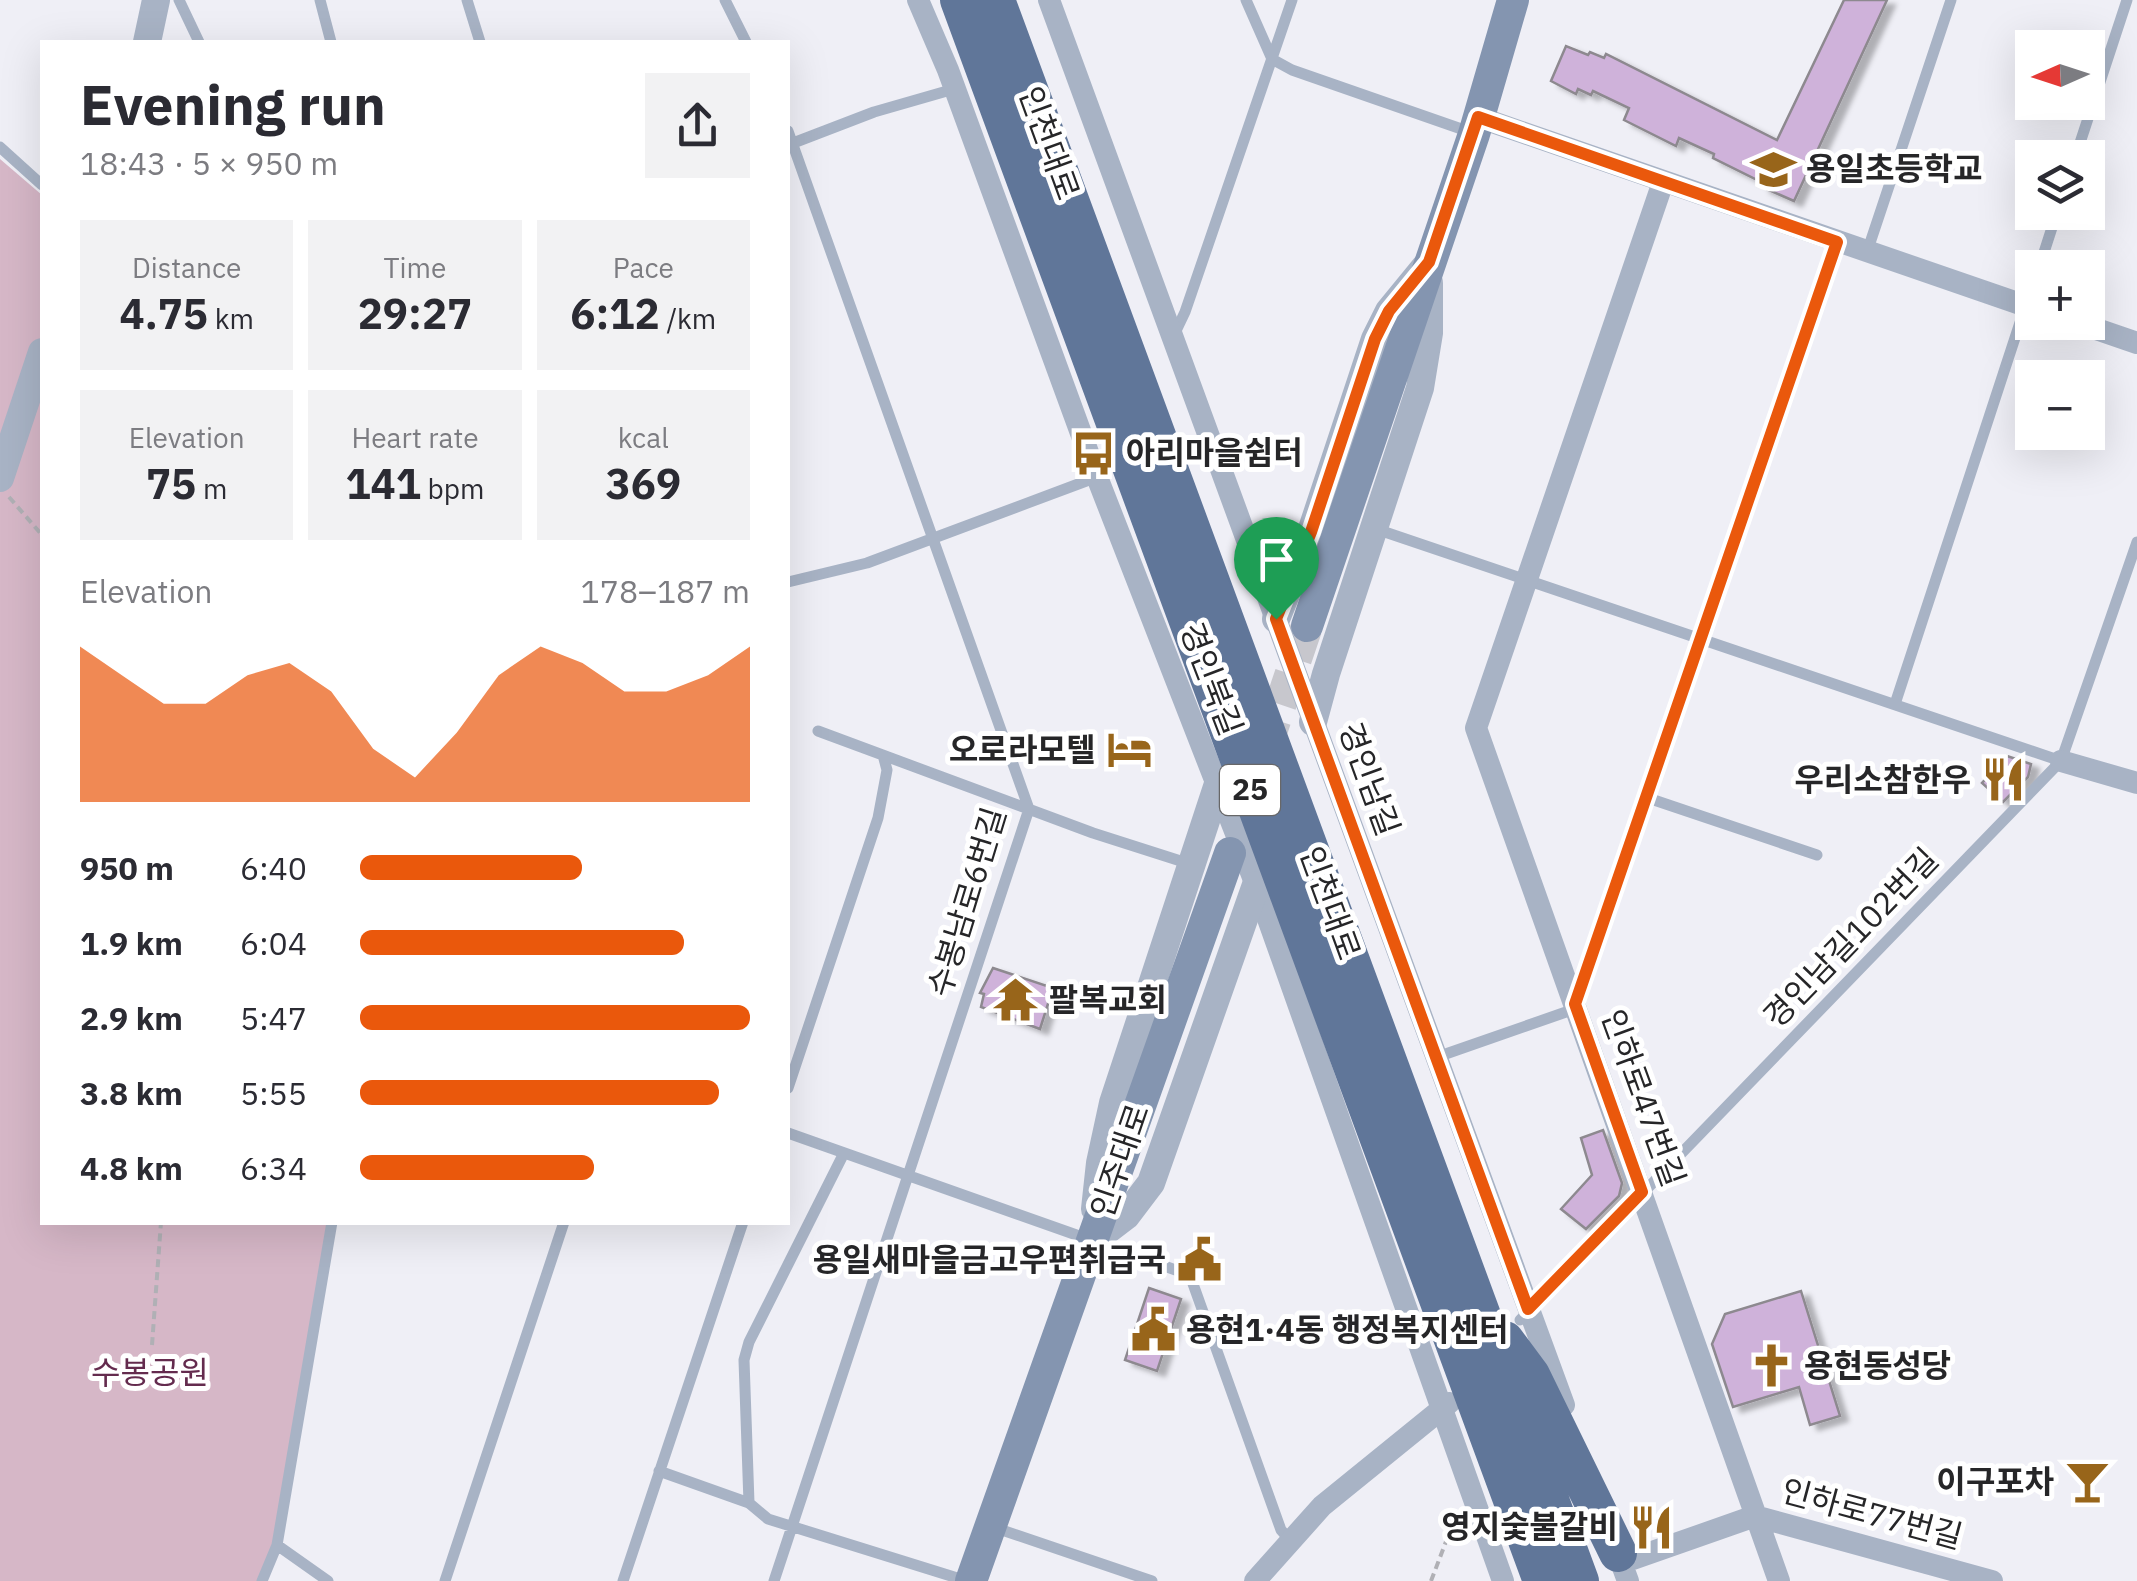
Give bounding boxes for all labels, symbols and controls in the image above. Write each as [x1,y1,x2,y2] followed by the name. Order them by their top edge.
[2015,30,2105,120] north arrow
[2015,30,2105,450] map controls
[80,69,386,140] text: Evening run
[645,73,750,178] button: share
[1010,80,1090,205] street label: 인천대로
[2015,140,2105,230] button: layers
[80,142,338,184] text: 18:43 · 5 × 950 m
[1749,145,1797,193] school or university icon: 용일초등학교
[1806,147,1983,189] place label: 용일초등학교
[132,249,241,286] text: Distance
[384,249,446,286] text: Time
[613,249,674,286] text: Pace
[2015,250,2105,340] button: +
[119,286,208,341] text: 4.75
[358,286,472,341] text: 29:27
[570,286,660,341] text: 6:12
[208,300,254,337] text: km
[660,300,716,337] text: /km
[2015,360,2105,450] button: −
[129,419,245,456] text: Elevation
[351,419,479,456] text: Heart rate
[618,419,669,456] text: kcal
[1069,429,1117,477] bus stop icon: 아리마을쉼터
[1126,431,1303,473] place label: 아리마을쉼터
[146,456,196,511] text: 75
[345,456,421,511] text: 141
[606,456,681,511] text: 369
[196,470,227,507] text: m
[421,470,485,507] text: bpm
[1234,517,1319,620] pin
[1249,532,1304,587] icon: arrive
[80,570,213,612] text: Elevation
[580,570,750,612] text: 178–187 m
[1171,616,1253,741] street label: 경인북길
[1330,716,1410,841] street label: 경인남길
[1105,726,1153,774] hotel icon: 오로라모텔
[949,728,1096,770] place label: 오로라모텔
[1980,756,2028,804] restaurant icon: 우리소참한우
[1794,758,1971,800] place label: 우리소참한우
[1220,765,1280,815] road number: 25
[917,802,1015,1001] street label: 수봉남로6번길
[1754,838,1947,1036] street label: 경인남길102번길
[1291,840,1371,965] street label: 인천대로
[80,847,174,889] text: 950 m
[240,847,307,889] text: 6:40
[80,922,183,964] text: 1.9 km
[240,922,307,964] text: 6:04
[992,976,1040,1024] temple icon: 팔복교회
[1049,978,1167,1020] place label: 팔복교회
[80,997,183,1039] text: 2.9 km
[240,997,307,1039] text: 5:47
[1592,1003,1695,1192] street label: 인하로47번길
[80,1072,183,1114] text: 3.8 km
[240,1072,307,1114] text: 5:55
[1080,1098,1158,1223] street label: 인주대로
[80,1147,183,1189] text: 4.8 km
[240,1147,307,1189] text: 6:34
[1175,1236,1223,1284] public building icon: 용일새마을금고우편취급국
[813,1238,1166,1280] place label: 용일새마을금고우편취급국
[1129,1306,1177,1354] public building icon: 용현1·4동 행정복지센터
[1186,1308,1508,1350] place label: 용현1·4동 행정복지센터
[1747,1342,1795,1390] church icon: 용현동성당
[1804,1344,1951,1386] place label: 용현동성당
[91,1351,209,1393] park label: 수봉공원
[2063,1458,2111,1506] bar icon: 이구포차
[1936,1460,2055,1502] place label: 이구포차
[1777,1469,1967,1557] street label: 인하로77번길
[1627,1503,1675,1551] restaurant icon: 영지숯불갈비
[1441,1505,1618,1547] place label: 영지숯불갈비

